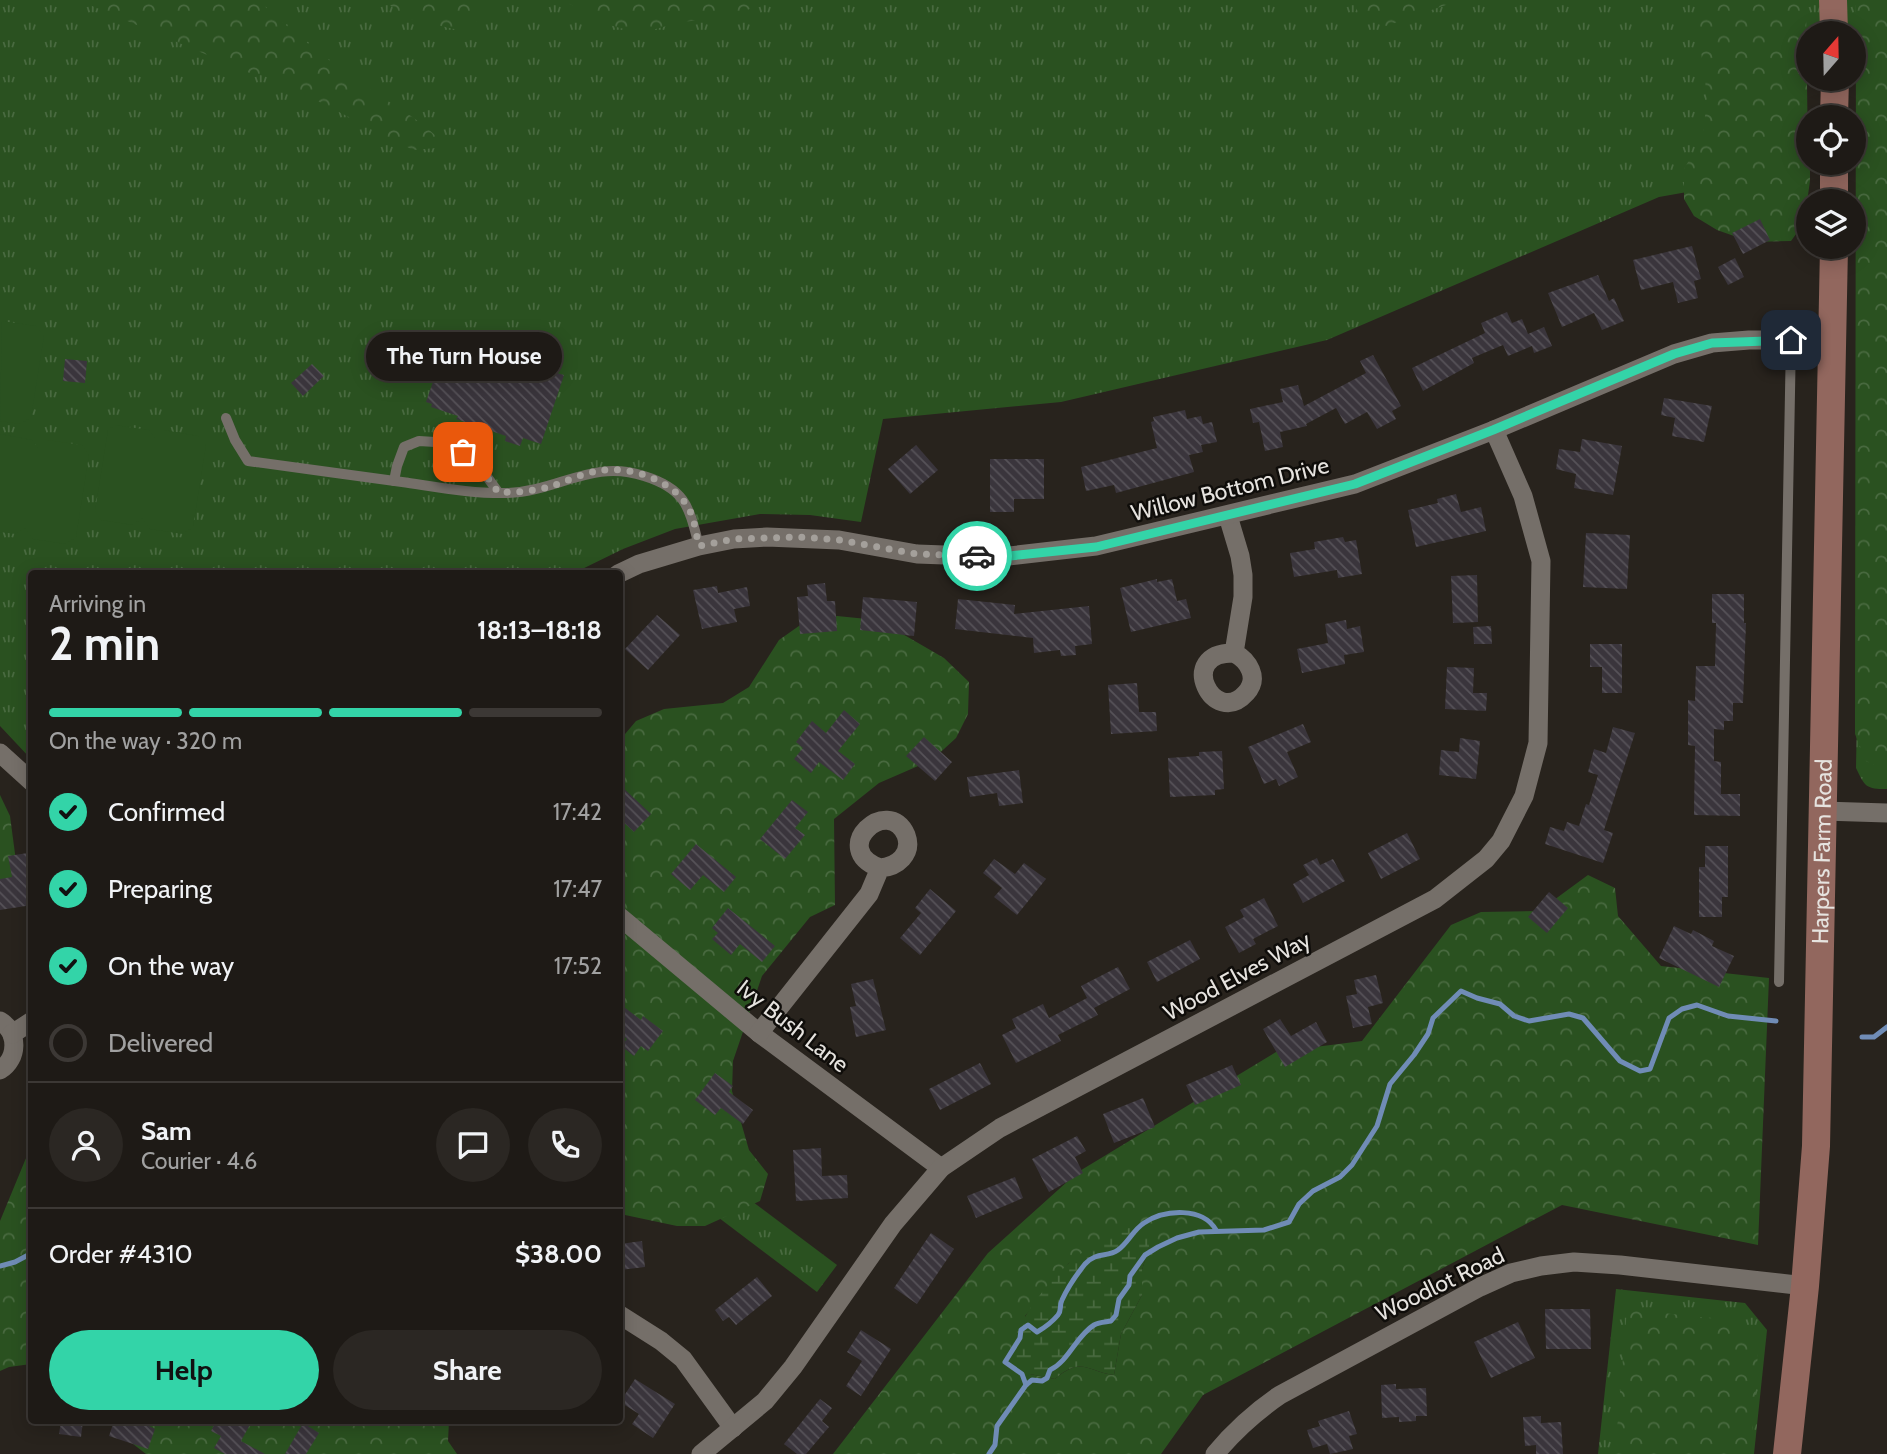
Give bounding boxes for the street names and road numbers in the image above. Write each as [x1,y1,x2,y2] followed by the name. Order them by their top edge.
[1128,451,1332,527] street label: Willow Bottom Drive
[1806,759,1838,944] street label: Harpers Farm Road
[1159,925,1316,1027] street label: Wood Elves Way
[732,974,855,1078] street label: Ivy Bush Lane
[1371,1241,1509,1327] street label: Woodlot Road

